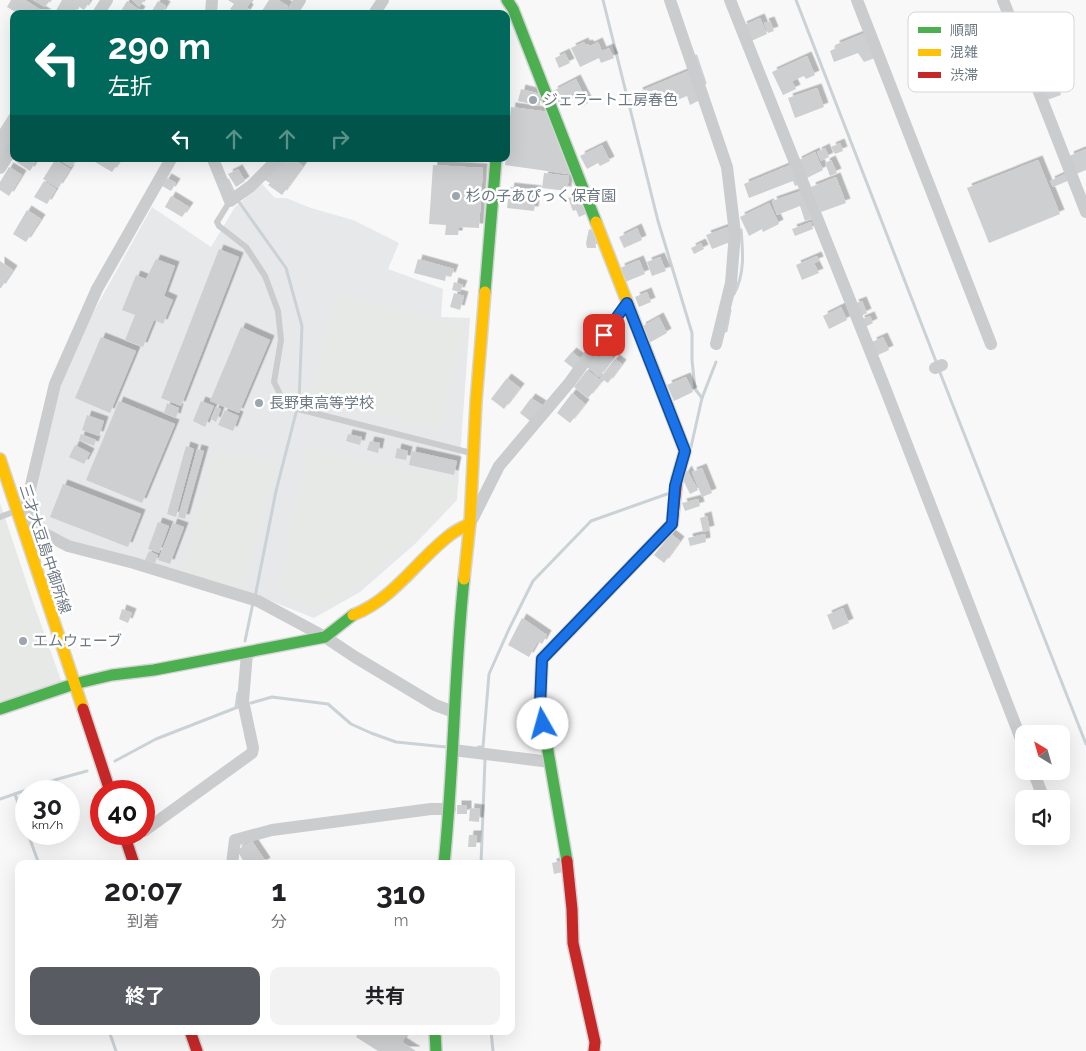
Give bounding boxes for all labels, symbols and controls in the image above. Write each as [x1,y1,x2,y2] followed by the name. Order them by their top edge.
[908,12,1074,92] legend
[950,22,978,38] text: 順調
[108,26,211,67] text: 290 m
[25,30,90,95] icon: left
[950,44,978,60] text: 混雑
[950,67,978,83] text: 渋滞
[108,73,152,99] text: 左折
[543,91,678,109] place label: ジェラート工房春色
[527,94,539,106] marker: ジェラート工房春色
[167,125,195,153] icon: left
[220,125,248,153] icon: ahead
[273,125,301,153] icon: ahead
[326,125,354,153] icon: right
[466,187,616,205] place label: 杉の子あぴっく保育園
[450,190,462,202] marker: 杉の子あぴっく保育園
[583,314,625,356] pin
[590,321,618,349] icon: arrive
[269,394,374,412] place label: 長野東高等学校
[253,397,265,409] marker: 長野東高等学校
[16,482,74,616] street label: 三才大豆島中御所線
[33,632,122,650] place label: エムウェーブ
[17,635,29,647] marker: エムウェーブ
[516,697,568,749] position arrow
[1015,725,1070,780] north arrow
[1015,725,1070,845] map controls
[90,780,155,845] speed limit sign: 40
[1015,790,1070,845] button: sound
[33,791,62,821] text: 30
[32,818,63,832] text: km/h
[104,873,182,908] text: 20:07
[272,873,286,908] text: 1
[376,876,426,911] text: 310
[394,911,408,930] text: m
[127,912,159,931] text: 到着
[271,912,287,931] text: 分
[30,967,260,1025] button: 終了
[270,967,500,1025] button: 共有

